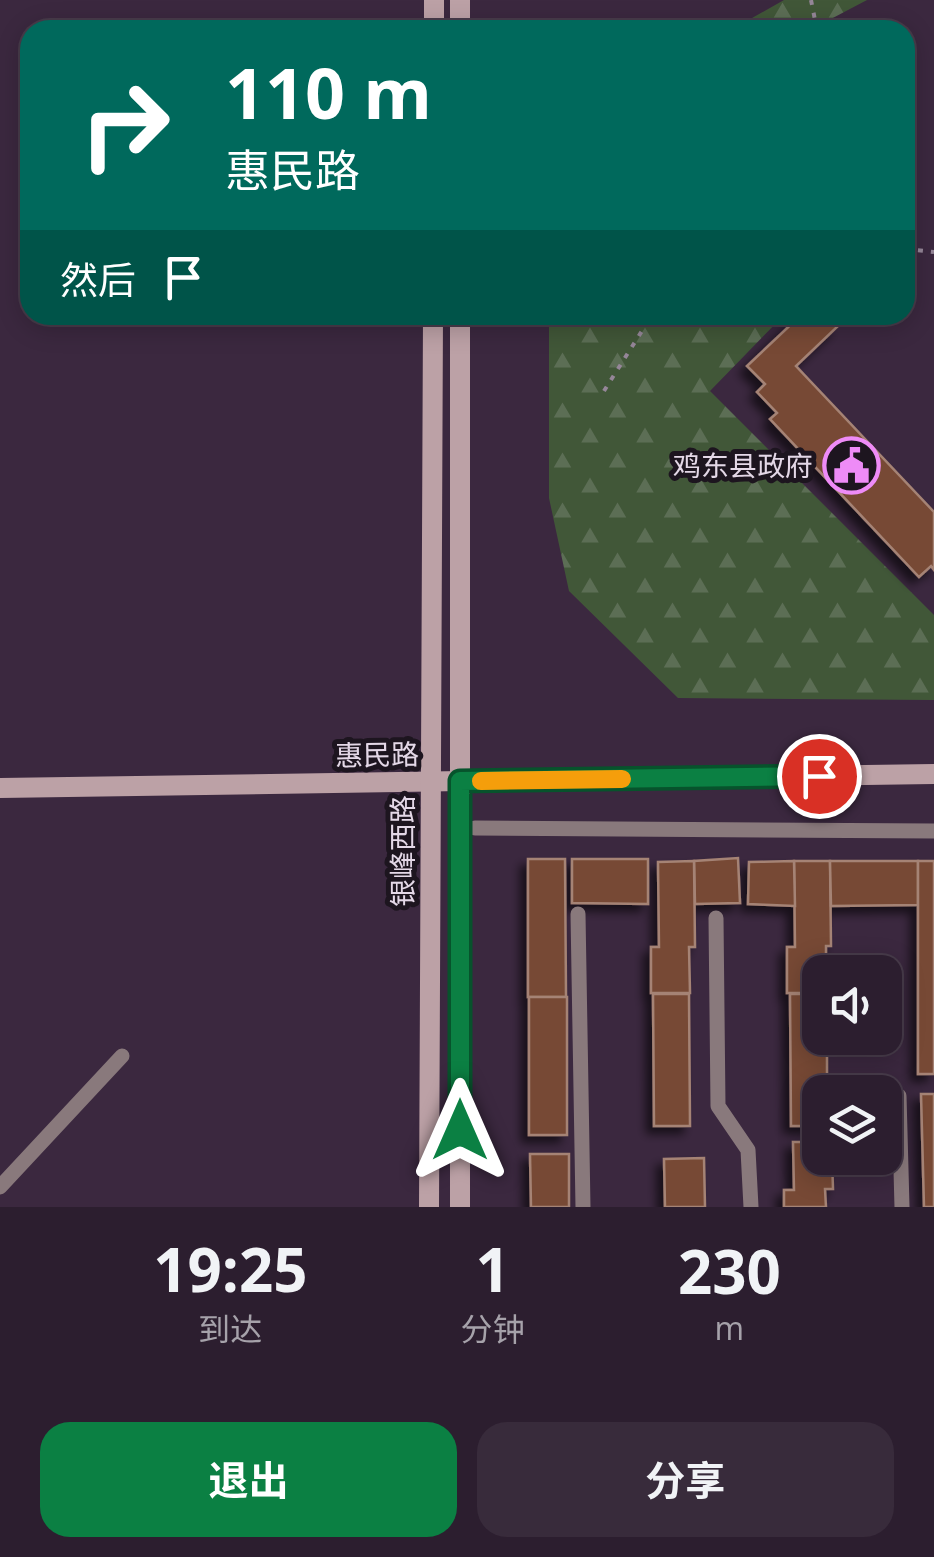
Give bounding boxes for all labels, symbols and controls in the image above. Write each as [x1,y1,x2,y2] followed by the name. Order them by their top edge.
[225,44,432,140] text: 110 m
[60,60,190,190] icon: right
[225,139,360,200] text: 惠民路
[156,250,211,305] icon: arrive
[60,253,136,305] text: 然后
[822,436,882,496] public building icon: 鸡东县政府
[673,446,813,484] place label: 鸡东县政府
[335,734,419,774] street label: 惠民路
[777,734,862,819] pin
[792,749,847,804] icon: arrive
[383,795,421,907] street label: 银峰西路
[802,955,902,1175] map controls
[802,955,902,1055] button: sound
[802,1075,902,1175] button: layers
[408,1078,512,1182] position arrow
[153,1228,308,1310] text: 19:25
[476,1228,510,1310] text: 1
[678,1230,781,1312] text: 230
[715,1306,744,1349] text: m
[198,1307,262,1350] text: 到达
[461,1307,525,1350] text: 分钟
[40,1422,457,1537] button: 退出
[477,1422,894,1537] button: 分享

